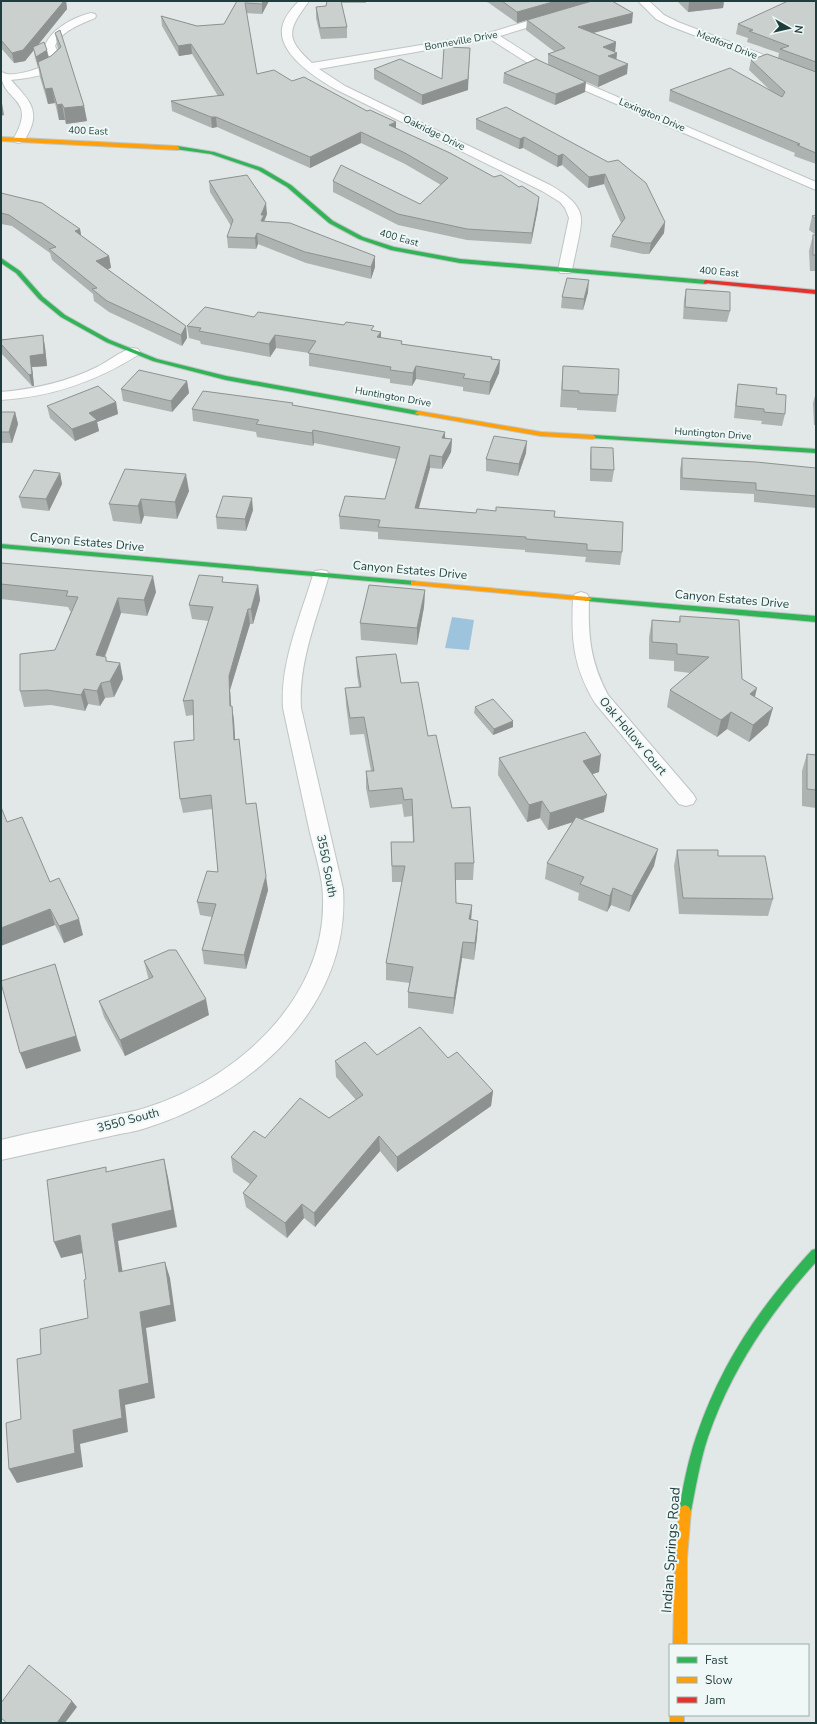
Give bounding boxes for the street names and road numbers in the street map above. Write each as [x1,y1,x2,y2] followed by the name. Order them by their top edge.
[695,27,759,63] street label: Medford Drive
[423,28,499,54] street label: Bonneville Drive
[617,95,687,135] street label: Lexington Drive
[401,112,467,154] street label: Oakridge Drive
[68,123,109,139] street label: 400 East
[378,226,421,250] street label: 400 East
[699,263,740,281] street label: 400 East
[354,383,432,411] street label: Huntington Drive
[674,424,752,444] street label: Huntington Drive
[29,529,145,555] street label: Canyon Estates Drive
[352,557,468,583] street label: Canyon Estates Drive
[674,586,790,612] street label: Canyon Estates Drive
[596,694,671,779] street label: Oak Hollow Court
[313,833,341,899] street label: 3550 South
[95,1104,161,1136] street label: 3550 South
[657,1486,685,1614] street label: Indian Springs Road

